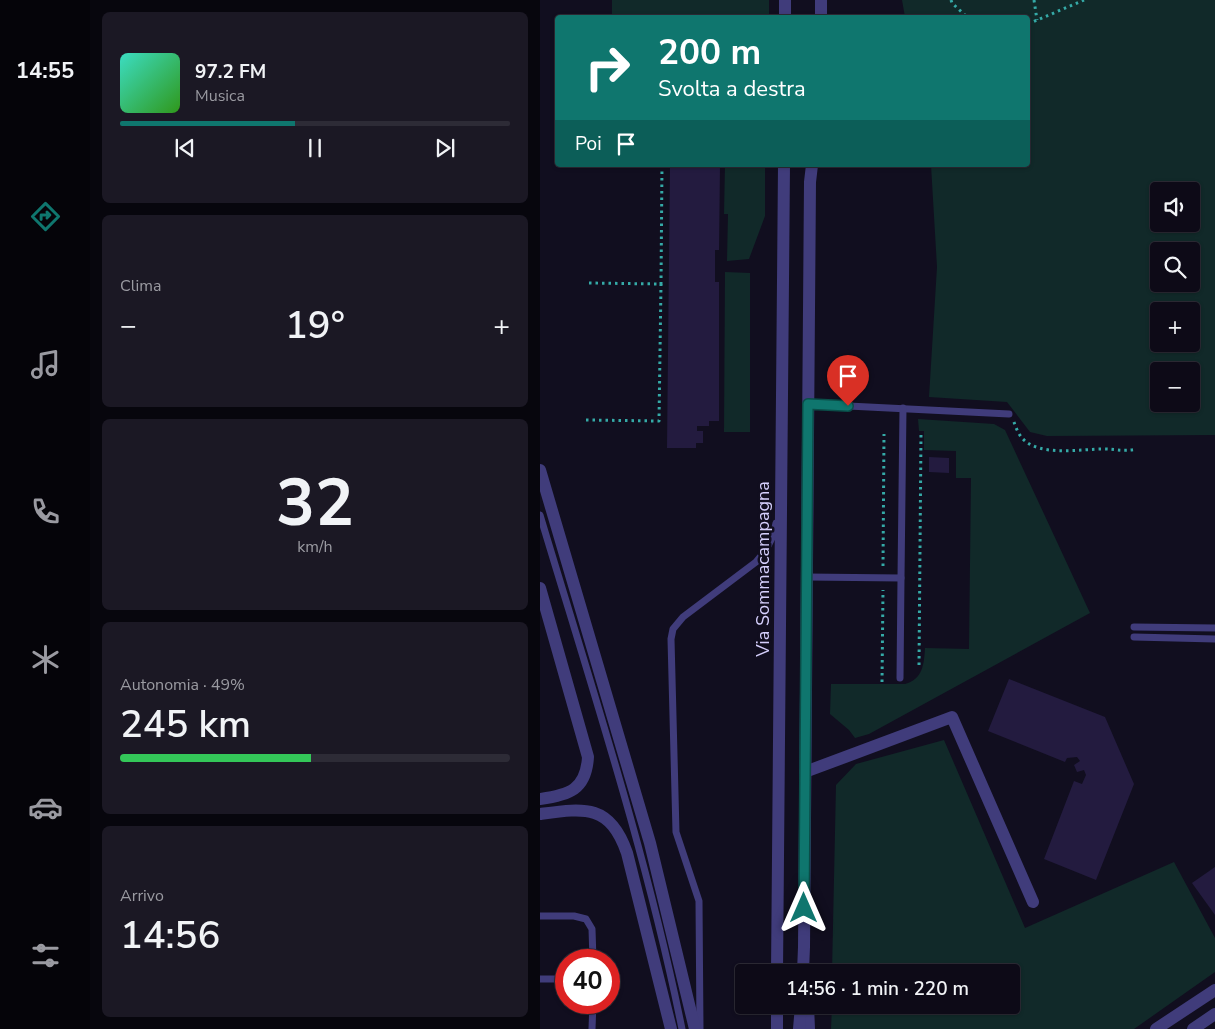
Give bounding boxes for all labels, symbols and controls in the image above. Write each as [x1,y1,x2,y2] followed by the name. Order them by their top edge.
[658,29,761,76] text: 200 m
[575,35,640,100] icon: right
[16,56,74,86] text: 14:55
[195,59,266,85] text: 97.2 FM
[658,74,806,104] text: Svolta a destra
[195,85,245,107] text: Musica
[612,130,640,158] icon: arrive
[575,131,602,157] text: Poi
[171,134,199,162] icon: previous
[301,134,329,162] icon: pause
[431,134,459,162] icon: next
[1150,182,1200,412] map controls
[1150,182,1200,232] button: sound
[28,199,63,234] icon: directions
[1150,242,1200,292] button: search
[120,275,161,297] text: Clima
[285,300,345,351] text: 19°
[1150,302,1200,352] button: +
[120,307,137,345] text: −
[493,307,510,345] text: +
[28,347,63,382] icon: music
[827,355,869,406] pin
[834,362,862,390] icon: arrive
[1150,362,1200,412] button: −
[276,459,354,548] text: 32
[751,481,775,658] street label: Via Sommacampagna
[28,494,63,529] icon: phone
[297,536,333,558] text: km/h
[28,642,63,677] icon: climate
[120,674,245,696] text: Autonomia · 49%
[120,699,251,750] text: 245 km
[28,790,63,825] icon: car
[777,881,829,933] position arrow
[120,885,164,907] text: Arrivo
[120,910,220,961] text: 14:56
[28,938,63,973] icon: filters
[555,949,620,1014] speed limit sign: 40
[786,976,969,1002] text: 14:56 · 1 min · 220 m

